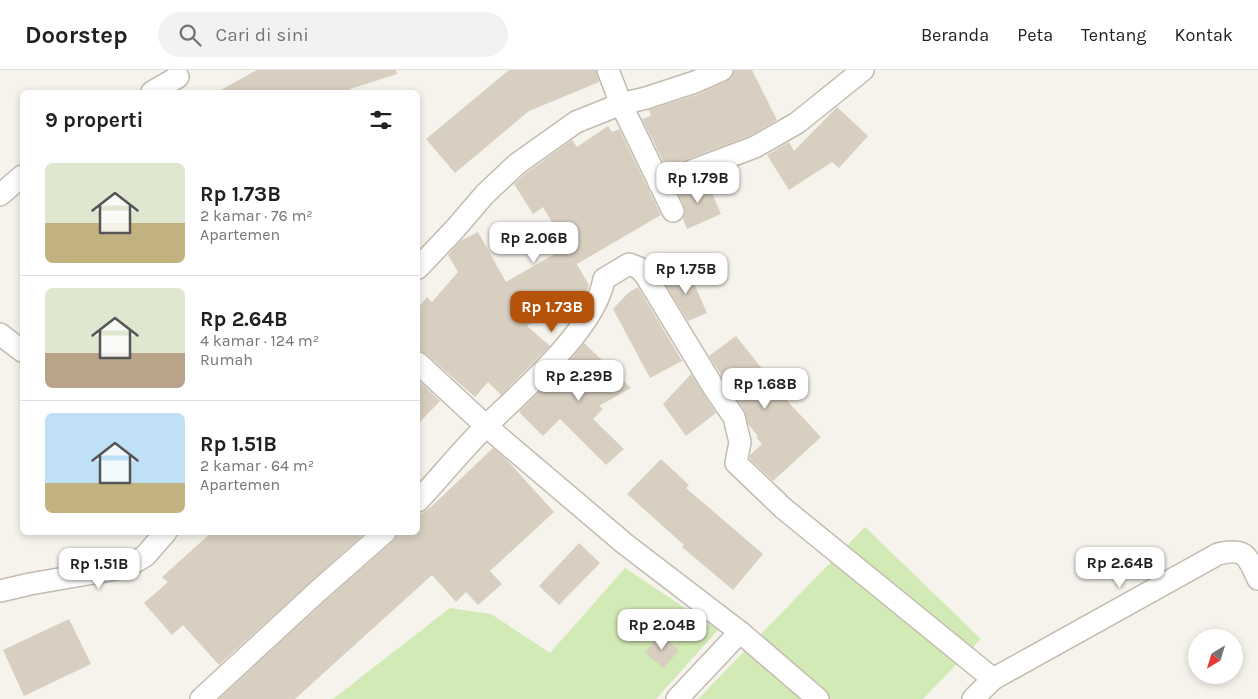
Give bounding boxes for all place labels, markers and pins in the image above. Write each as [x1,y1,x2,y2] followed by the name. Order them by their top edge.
[646,162,750,204] pin: Rp 1.79B
[482,222,586,264] pin: Rp 2.06B
[634,252,738,295] pin: Rp 1.75B
[500,290,604,333] pin: Rp 1.73B
[527,360,631,402] pin: Rp 2.29B
[713,368,817,410] pin: Rp 1.68B
[1068,546,1172,589] pin: Rp 2.64B
[47,548,151,590] pin: Rp 1.51B
[610,608,714,651] pin: Rp 2.04B

